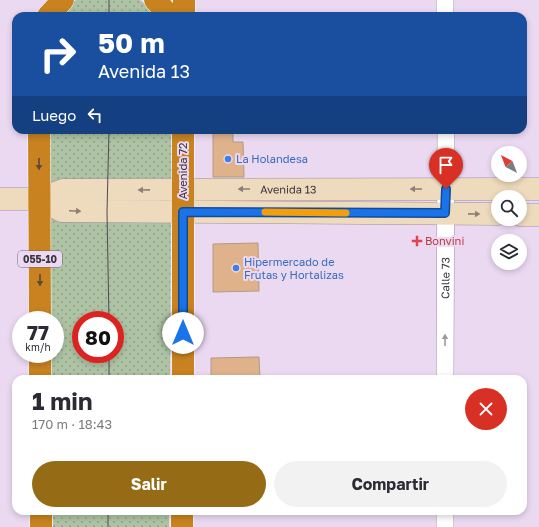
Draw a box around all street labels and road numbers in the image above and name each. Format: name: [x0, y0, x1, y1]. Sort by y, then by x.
street label: Avenida 72: [176, 143, 189, 199]
street label: Avenida 13: [260, 182, 317, 196]
road number: 055-10: [18, 251, 62, 267]
street label: Calle 73: [438, 257, 451, 299]

